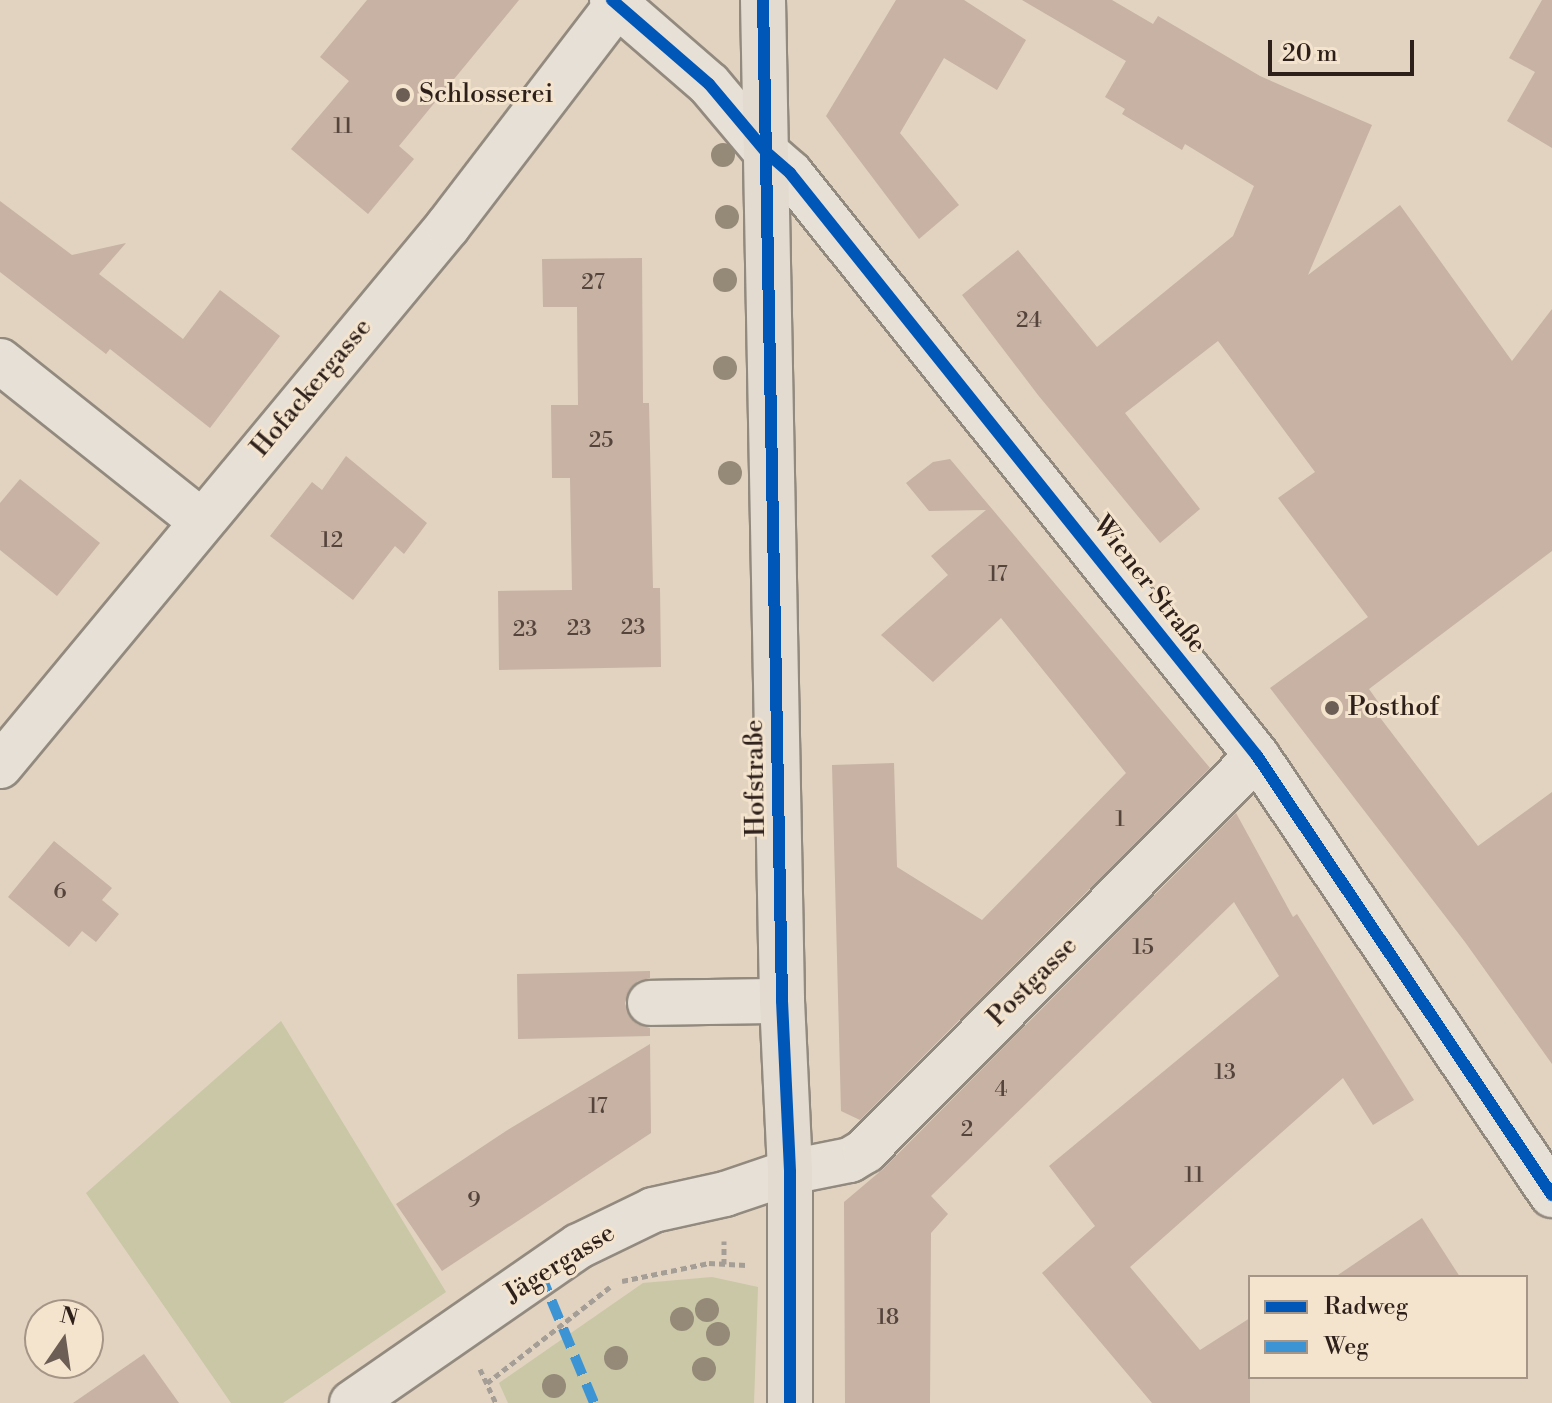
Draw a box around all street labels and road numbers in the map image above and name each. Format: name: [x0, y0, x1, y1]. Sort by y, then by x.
street label: Hofackergasse: [245, 313, 379, 463]
street label: Wiener Straße: [1086, 510, 1212, 660]
street label: Hofstraße: [739, 719, 773, 837]
street label: Postgasse: [982, 931, 1084, 1033]
street label: Jägergasse: [499, 1218, 621, 1310]

